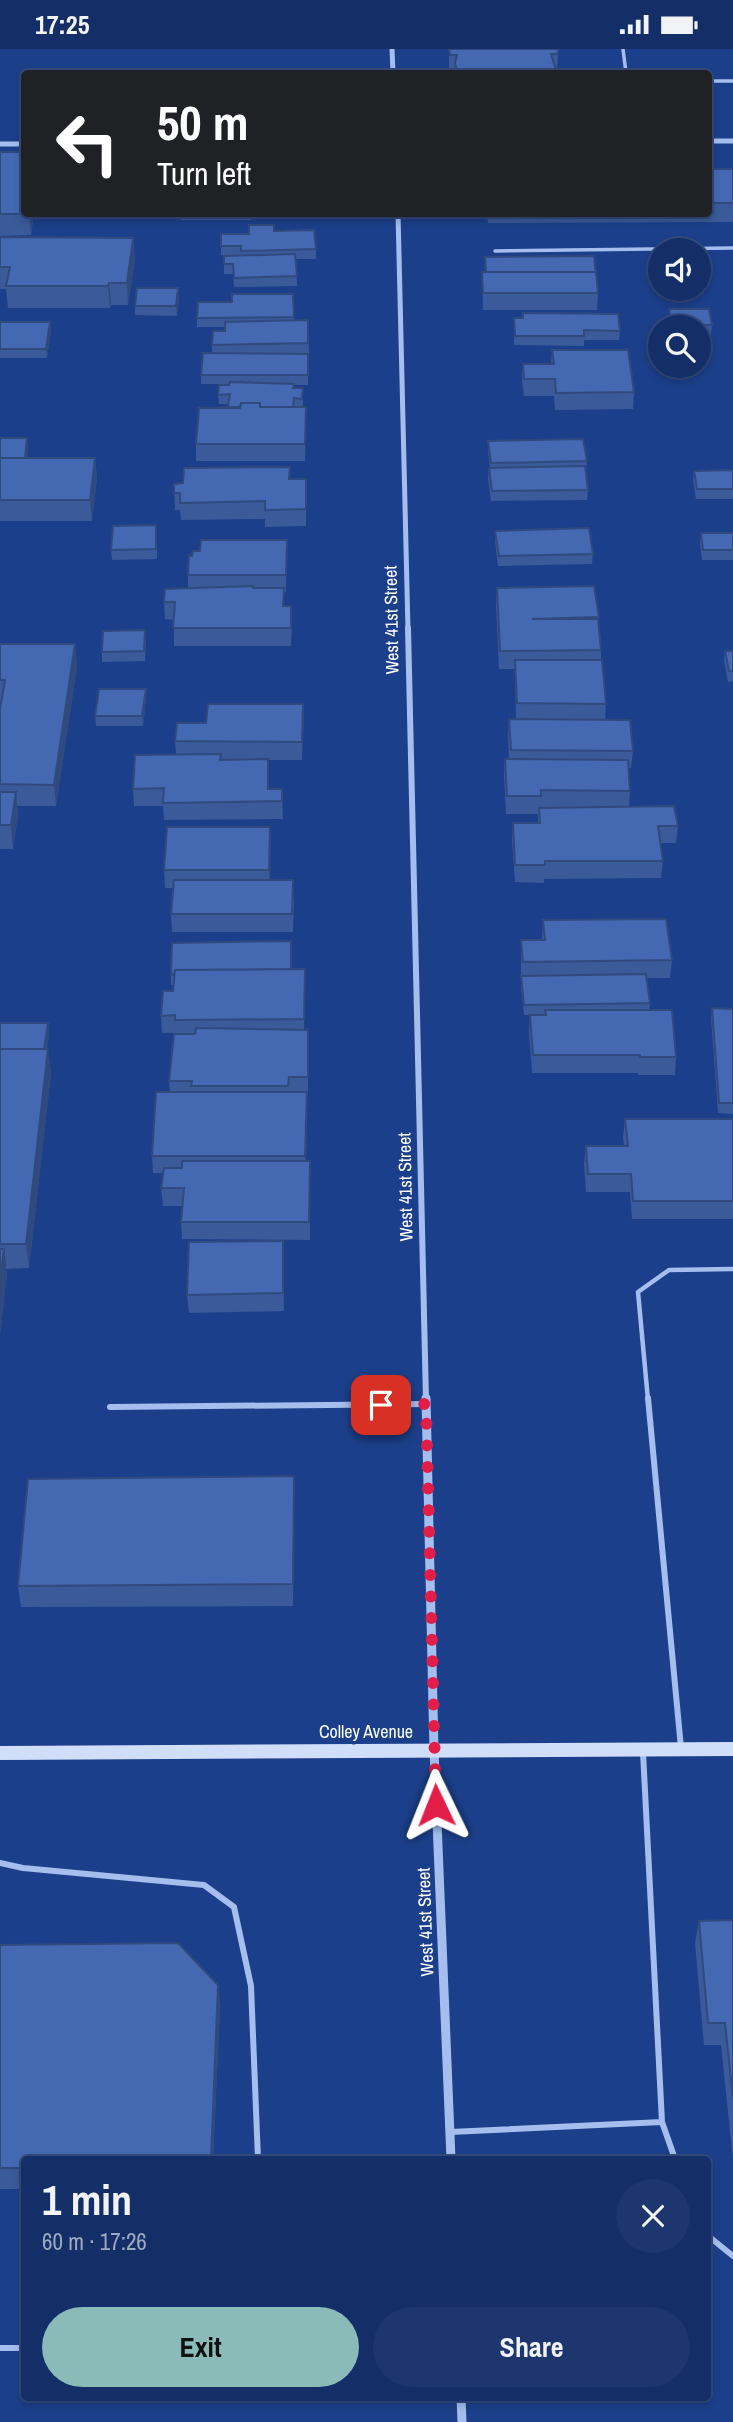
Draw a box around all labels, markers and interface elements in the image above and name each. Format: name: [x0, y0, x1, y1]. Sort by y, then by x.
text: 17:25: [35, 7, 90, 42]
text: 50 m: [157, 89, 249, 155]
icon: left: [42, 98, 133, 189]
text: Turn left: [157, 152, 251, 195]
map controls: [648, 238, 711, 378]
button: sound: [648, 238, 711, 301]
button: search: [648, 315, 711, 378]
street label: West 41st Street: [378, 565, 404, 675]
street label: West 41st Street: [392, 1132, 418, 1242]
pin: [351, 1375, 411, 1435]
icon: arrive: [362, 1386, 400, 1424]
street label: Colley Avenue: [319, 1719, 413, 1744]
position arrow: [399, 1768, 473, 1842]
street label: West 41st Street: [411, 1867, 439, 1977]
text: 1 min: [42, 2172, 132, 2228]
button: close: [616, 2179, 690, 2253]
text: 60 m · 17:26: [42, 2226, 147, 2257]
button: Exit: [42, 2307, 359, 2387]
button: Share: [373, 2307, 690, 2387]

